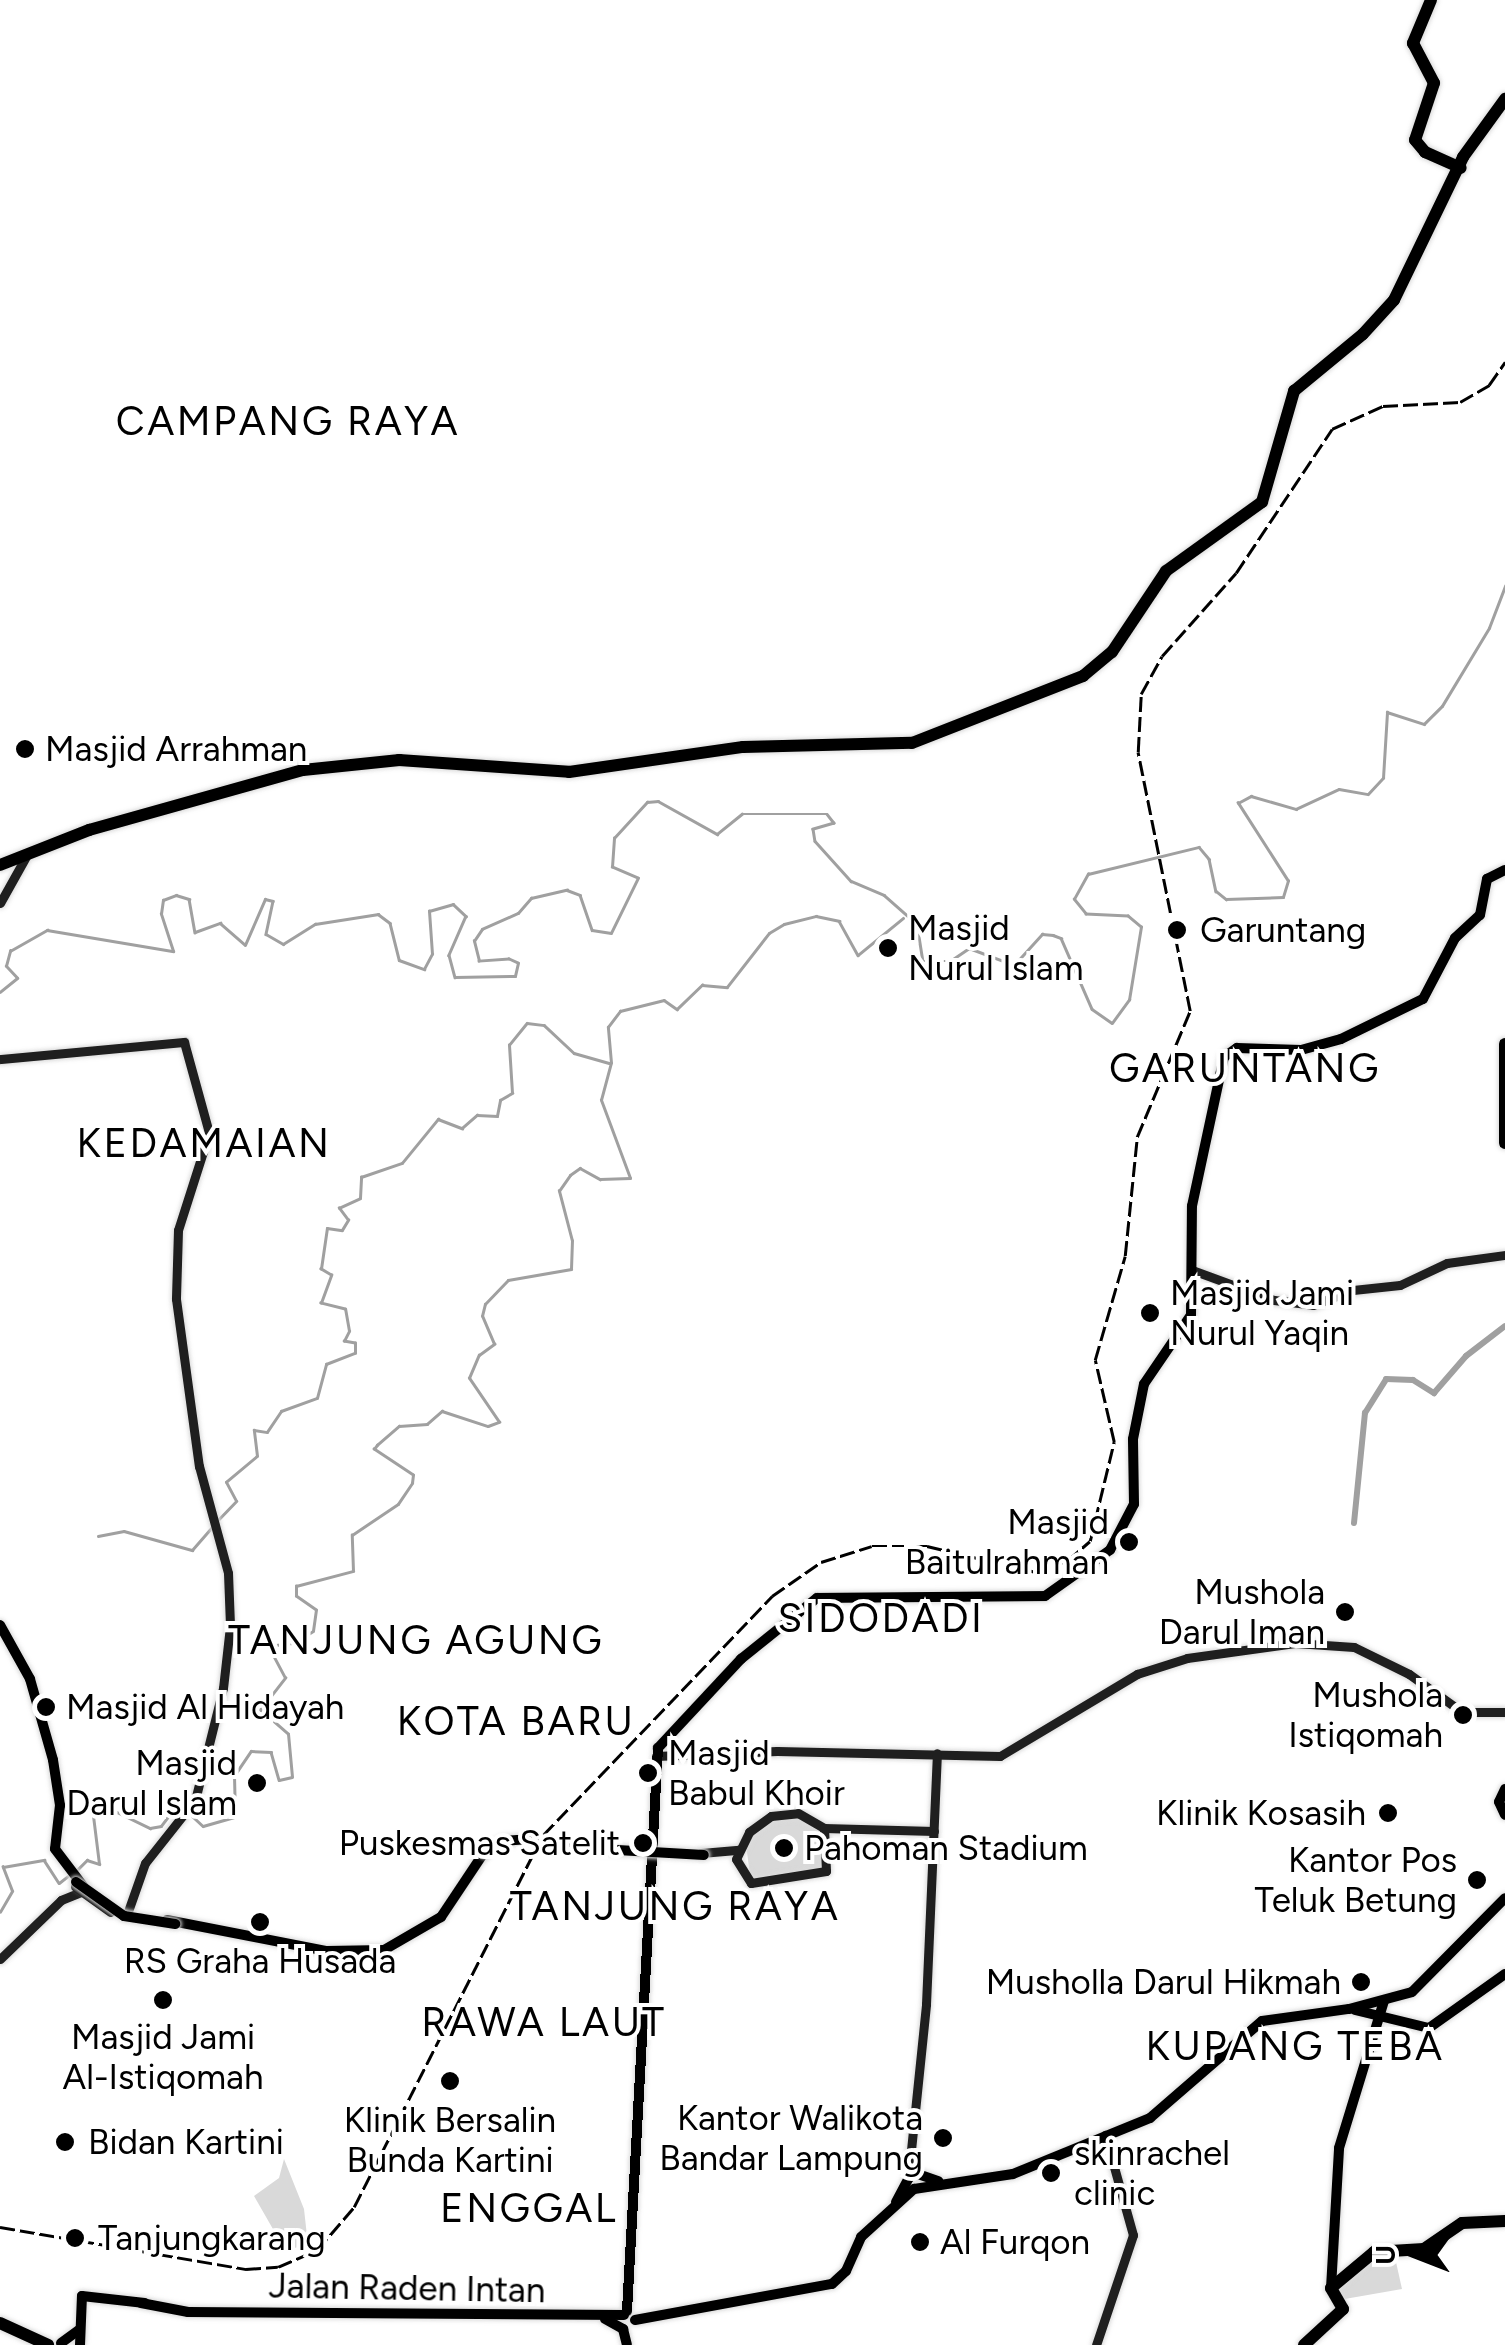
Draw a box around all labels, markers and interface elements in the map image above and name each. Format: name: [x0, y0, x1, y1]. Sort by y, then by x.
district label: CAMPANG RAYA: [116, 397, 460, 445]
place label: Masjid Arrahman: [45, 728, 307, 770]
marker: Masjid Arrahman: [14, 738, 36, 760]
place label: Masjid Nurul Islam: [908, 907, 1083, 989]
place label: Garuntang: [1200, 909, 1366, 951]
marker: Garuntang: [1164, 917, 1190, 943]
marker: Masjid Nurul Islam: [877, 937, 899, 959]
district label: GARUNTANG: [1109, 1044, 1381, 1092]
district label: KEDAMAIAN: [77, 1119, 331, 1167]
place label: Masjid Jami Nurul Yaqin: [1170, 1272, 1354, 1354]
marker: Masjid Jami Nurul Yaqin: [1139, 1302, 1161, 1324]
place label: Masjid Baitulrahman: [905, 1501, 1109, 1583]
marker: Masjid Baitulrahman: [1118, 1531, 1140, 1553]
place label: Mushola Darul Iman: [1159, 1571, 1325, 1653]
district label: SIDODADI: [778, 1594, 984, 1642]
marker: Mushola Darul Iman: [1334, 1601, 1356, 1623]
district label: TANJUNG AGUNG: [228, 1616, 604, 1664]
place label: Mushola Istiqomah: [1288, 1674, 1443, 1756]
place label: Masjid Al Hidayah: [66, 1686, 344, 1728]
marker: Masjid Al Hidayah: [35, 1696, 57, 1718]
district label: KOTA BARU: [397, 1697, 635, 1745]
marker: Mushola Istiqomah: [1452, 1704, 1474, 1726]
place label: Masjid Babul Khoir: [668, 1732, 845, 1814]
place label: Masjid Darul Islam: [66, 1742, 237, 1824]
marker: Masjid Babul Khoir: [637, 1762, 659, 1784]
marker: Masjid Darul Islam: [246, 1772, 268, 1794]
place label: Klinik Kosasih: [1156, 1792, 1366, 1834]
marker: Klinik Kosasih: [1375, 1800, 1401, 1826]
place label: Puskesmas Satelit: [339, 1822, 620, 1864]
place label: Pahoman Stadium: [804, 1827, 1088, 1869]
marker: Puskesmas Satelit: [630, 1830, 656, 1856]
marker: Pahoman Stadium: [773, 1837, 795, 1859]
place label: Kantor Pos Teluk Betung: [1255, 1839, 1457, 1921]
marker: Kantor Pos Teluk Betung: [1466, 1869, 1488, 1891]
district label: TANJUNG RAYA: [510, 1882, 840, 1930]
marker: RS Graha Husada: [247, 1909, 273, 1935]
place label: RS Graha Husada: [124, 1940, 396, 1982]
place label: Musholla Darul Hikmah: [986, 1961, 1341, 2003]
marker: Musholla Darul Hikmah: [1350, 1971, 1372, 1993]
marker: Masjid Jami Al-Istiqomah: [152, 1989, 174, 2011]
district label: RAWA LAUT: [421, 1998, 667, 2046]
place label: Masjid Jami Al-Istiqomah: [63, 2016, 263, 2098]
district label: KUPANG TEBA: [1146, 2022, 1444, 2070]
marker: Klinik Bersalin Bunda Kartini: [437, 2068, 463, 2094]
place label: Kantor Walikota Bandar Lampung: [659, 2097, 923, 2179]
place label: Klinik Bersalin Bunda Kartini: [344, 2099, 556, 2181]
place label: Bidan Kartini: [88, 2121, 284, 2163]
marker: Kantor Walikota Bandar Lampung: [932, 2127, 954, 2149]
marker: Bidan Kartini: [52, 2129, 78, 2155]
place label: skinrachel clinic: [1074, 2132, 1230, 2214]
marker: skinrachel clinic: [1038, 2160, 1064, 2186]
district label: ENGGAL: [440, 2184, 618, 2232]
north arrow: [1365, 2205, 1465, 2305]
place label: Tanjungkarang: [98, 2217, 326, 2259]
place label: Al Furqon: [940, 2221, 1090, 2263]
marker: Tanjungkarang: [62, 2225, 88, 2251]
marker: Al Furqon: [909, 2231, 931, 2253]
text: U: [1368, 2245, 1402, 2265]
street label: Jalan Raden Intan: [268, 2265, 546, 2311]

